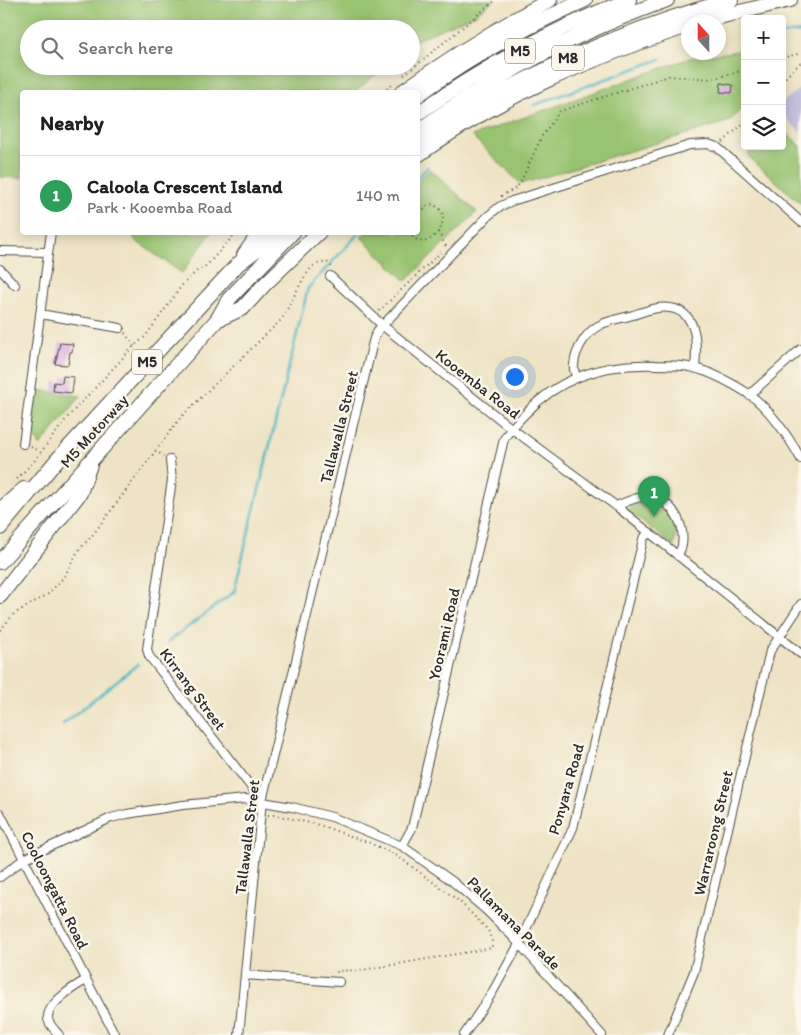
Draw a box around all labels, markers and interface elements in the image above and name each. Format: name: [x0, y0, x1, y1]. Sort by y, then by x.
north arrow: [681, 15, 726, 60]
map controls: [741, 15, 786, 150]
button: +: [741, 15, 786, 60]
search box: [20, 20, 420, 75]
icon: search: [38, 34, 66, 62]
text: Search here: [78, 36, 173, 59]
road number: M5: [505, 38, 535, 64]
road number: M8: [552, 46, 584, 70]
button: −: [741, 60, 786, 105]
button: layers: [741, 105, 786, 150]
text: Nearby: [40, 110, 104, 135]
text: Caloola Crescent Island: [87, 175, 282, 198]
text: 1: [52, 186, 60, 205]
text: 140 m: [356, 186, 400, 205]
text: Park · Kooemba Road: [87, 198, 232, 217]
street label: Kooemba Road: [432, 345, 525, 423]
road number: M5: [132, 350, 162, 374]
your location: [502, 364, 528, 390]
street label: Tallawalla Street: [316, 369, 362, 485]
street label: M5 Motorway: [56, 390, 132, 472]
pin: 1: [638, 476, 670, 517]
street label: Yoorami Road: [424, 586, 464, 682]
street label: Kirrang Street: [156, 644, 230, 734]
street label: Ponyara Road: [544, 741, 588, 837]
street label: Warraroong Street: [689, 769, 737, 897]
street label: Tallawalla Street: [231, 779, 263, 895]
street label: Cooloongatta Road: [17, 828, 93, 952]
street label: Pallamana Parade: [463, 872, 565, 974]

